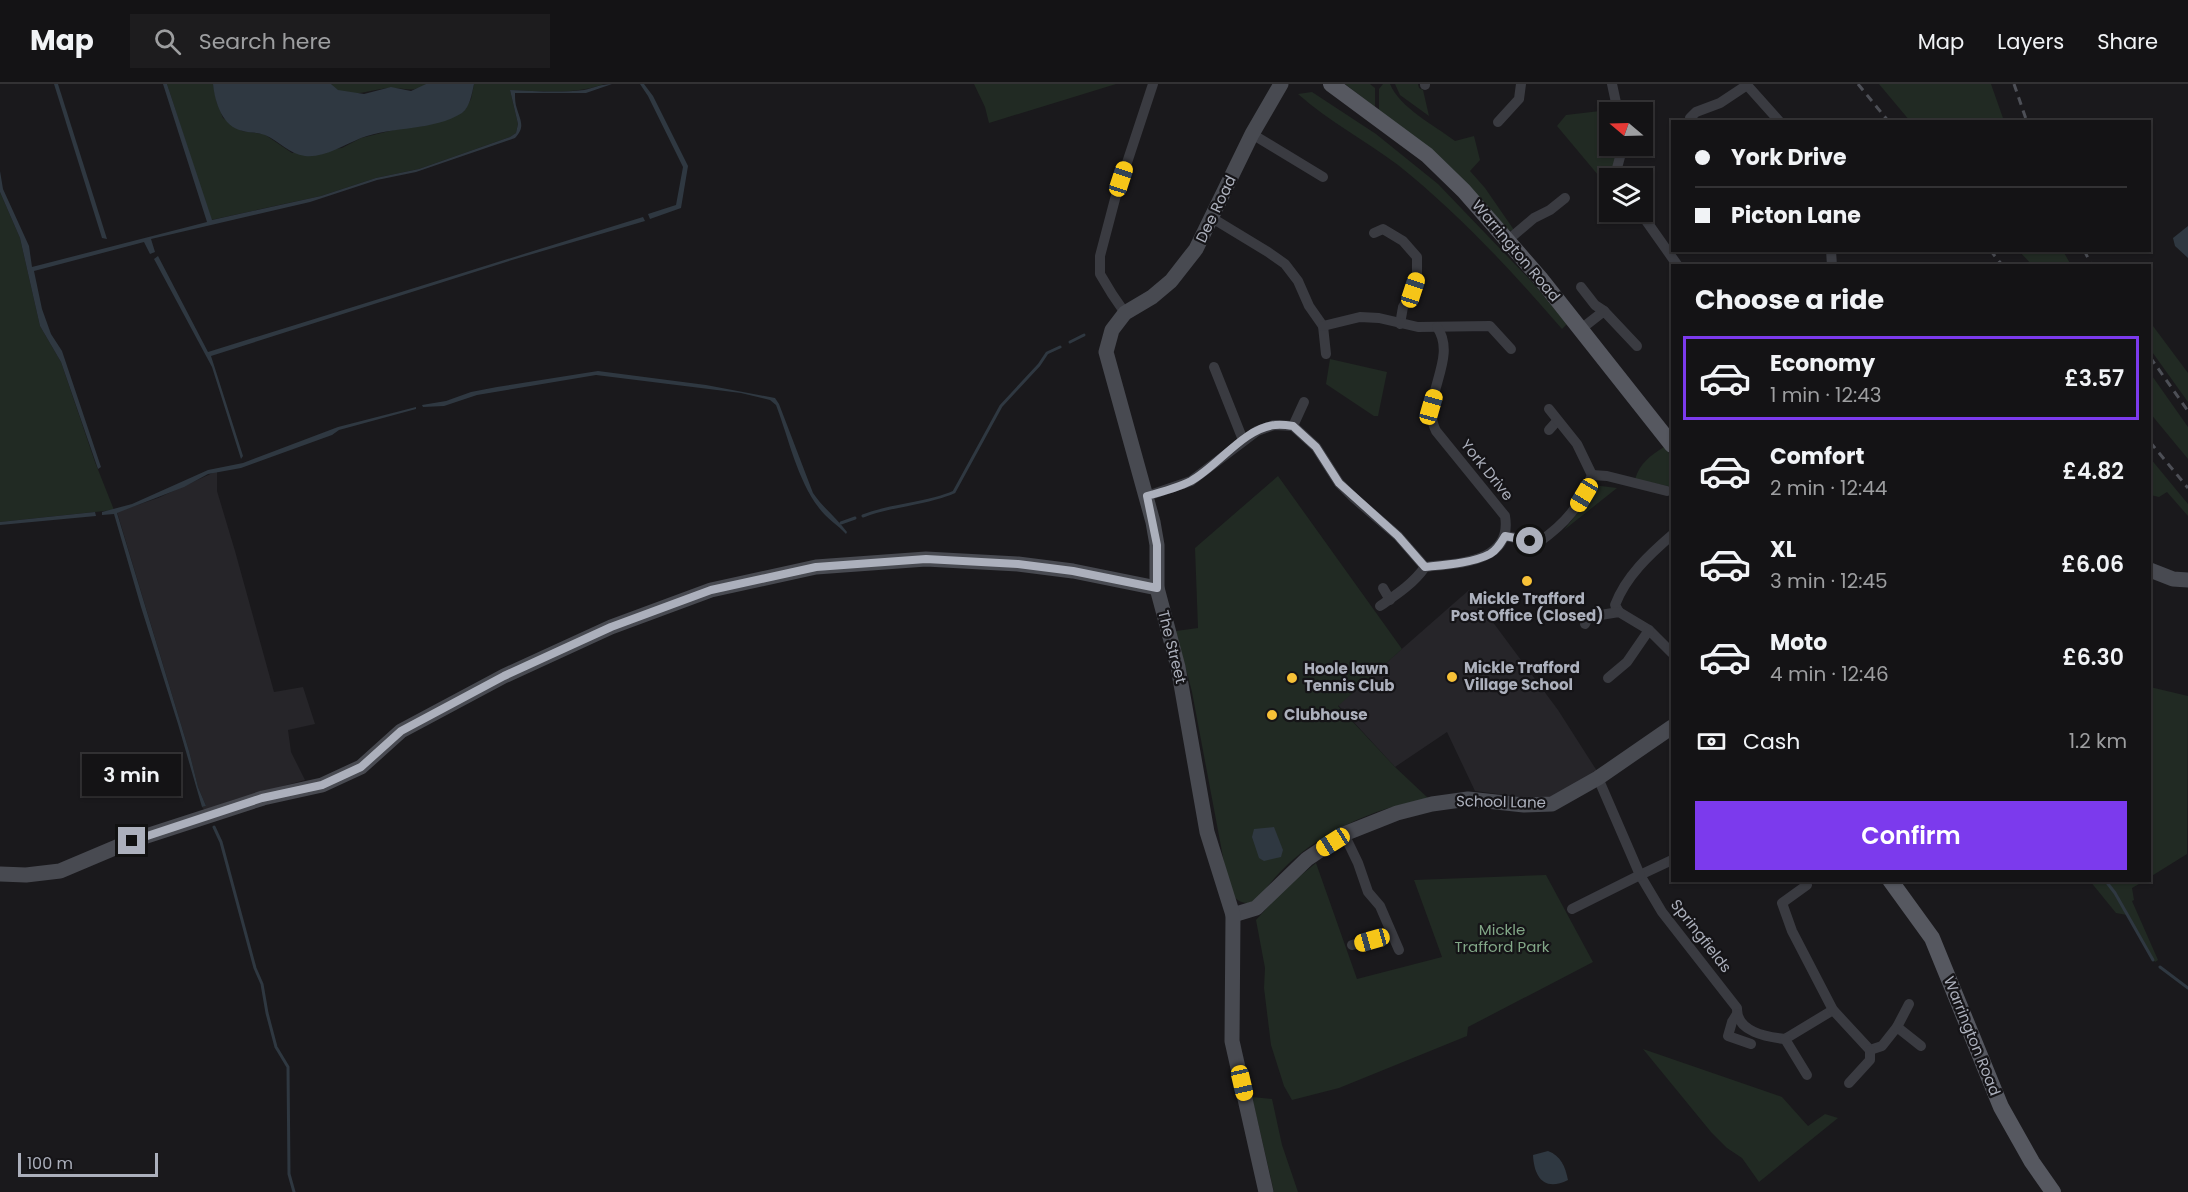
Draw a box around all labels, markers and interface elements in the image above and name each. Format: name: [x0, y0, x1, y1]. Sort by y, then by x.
search box: [130, 14, 550, 68]
text: Map: [30, 21, 94, 60]
icon: search: [151, 25, 184, 58]
text: Search here: [199, 26, 331, 57]
text: Map: [1918, 27, 1964, 56]
text: Layers: [1997, 27, 2064, 56]
text: Share: [2097, 27, 2158, 56]
north arrow: [1599, 102, 1653, 156]
map controls: [1599, 102, 1653, 222]
text: York Drive: [1731, 142, 1847, 173]
car: [1107, 159, 1135, 199]
button: layers: [1599, 168, 1653, 222]
street label: Dee Road: [1190, 172, 1241, 246]
street label: Warrington Road: [1467, 195, 1565, 306]
text: Picton Lane: [1731, 200, 1861, 231]
car: [1399, 270, 1427, 310]
text: Choose a ride: [1695, 281, 1884, 318]
text: Economy: [1770, 348, 1875, 379]
icon: car: [1698, 351, 1752, 405]
text: £3.57: [2064, 363, 2124, 394]
text: 1 min · 12:43: [1770, 381, 1882, 409]
car: [1417, 387, 1445, 427]
street label: York Drive: [1456, 435, 1519, 505]
text: Comfort: [1770, 441, 1864, 472]
icon: car: [1698, 444, 1752, 498]
text: £4.82: [2063, 456, 2124, 487]
text: 2 min · 12:44: [1770, 474, 1887, 502]
car: [1567, 475, 1601, 515]
route start: [1516, 527, 1543, 554]
text: XL: [1770, 534, 1796, 565]
icon: car: [1698, 537, 1752, 591]
text: £6.06: [2062, 549, 2124, 580]
text: 3 min · 12:45: [1770, 567, 1888, 595]
marker: Mickle Trafford Post Office (Closed): [1520, 574, 1534, 588]
place label: Mickle Trafford Post Office (Closed): [1451, 588, 1603, 626]
street label: The Street: [1153, 608, 1192, 686]
text: Moto: [1770, 627, 1827, 658]
icon: car: [1698, 630, 1752, 684]
text: £6.30: [2062, 642, 2124, 673]
place label: Mickle Trafford Village School: [1464, 657, 1580, 695]
place label: Hoole lawn Tennis Club: [1304, 658, 1394, 696]
text: 4 min · 12:46: [1770, 660, 1889, 688]
marker: Mickle Trafford Village School: [1445, 670, 1459, 684]
marker: Hoole lawn Tennis Club: [1285, 671, 1299, 685]
place label: Clubhouse: [1284, 704, 1368, 725]
marker: Clubhouse: [1265, 708, 1279, 722]
icon: cash: [1695, 725, 1728, 758]
text: Cash: [1743, 726, 1800, 757]
text: 1.2 km: [2069, 727, 2127, 755]
callout: 3 min: [82, 754, 182, 796]
text: 3 min: [103, 761, 160, 789]
street label: School Lane: [1456, 790, 1546, 813]
button: Confirm: [1695, 801, 2127, 870]
car: [1313, 825, 1353, 859]
route end: [118, 827, 145, 854]
street label: Springfields: [1666, 895, 1737, 977]
park label: Mickle Trafford Park: [1454, 919, 1550, 957]
car: [1352, 926, 1392, 954]
street label: Warrington Road: [1939, 973, 2006, 1099]
car: [1229, 1063, 1255, 1103]
scale bar: [18, 1150, 158, 1178]
text: 100 m: [27, 1152, 73, 1175]

